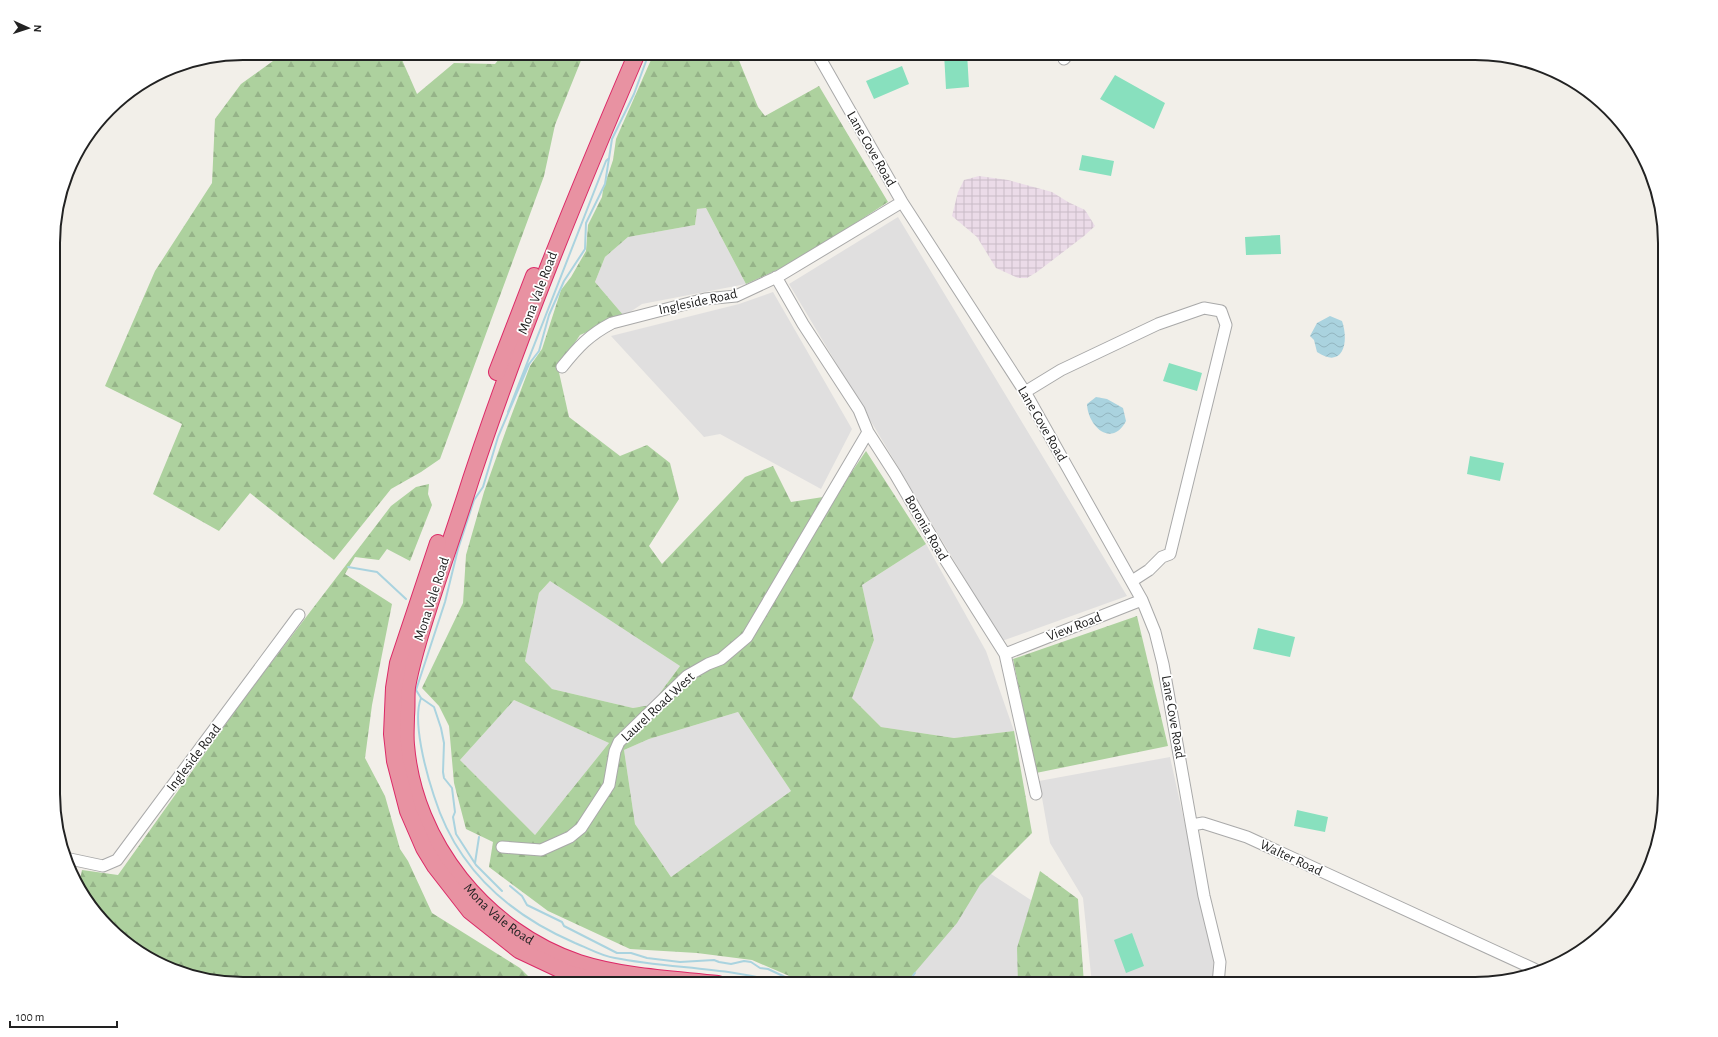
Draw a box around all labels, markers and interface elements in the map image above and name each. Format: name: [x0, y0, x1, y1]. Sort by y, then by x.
north arrow: [8, 8, 48, 48]
text: N: [32, 24, 43, 33]
street label: Lane Cove Road: [844, 109, 898, 189]
street label: Mona Vale Road: [516, 250, 560, 336]
street label: Ingleside Road: [657, 287, 739, 317]
street label: Lane Cove Road: [1015, 384, 1069, 464]
street label: Boronia Road: [902, 493, 950, 563]
street label: Mona Vale Road: [412, 555, 452, 643]
street label: View Road: [1045, 610, 1103, 644]
street label: Laurel Road West: [619, 669, 698, 744]
street label: Lane Cove Road: [1159, 674, 1187, 760]
street label: Ingleside Road: [164, 722, 224, 794]
street label: Walter Road: [1258, 837, 1324, 879]
street label: Mona Vale Road: [461, 881, 536, 948]
scale bar: [10, 1003, 117, 1029]
text: 100 m: [16, 1011, 44, 1023]

